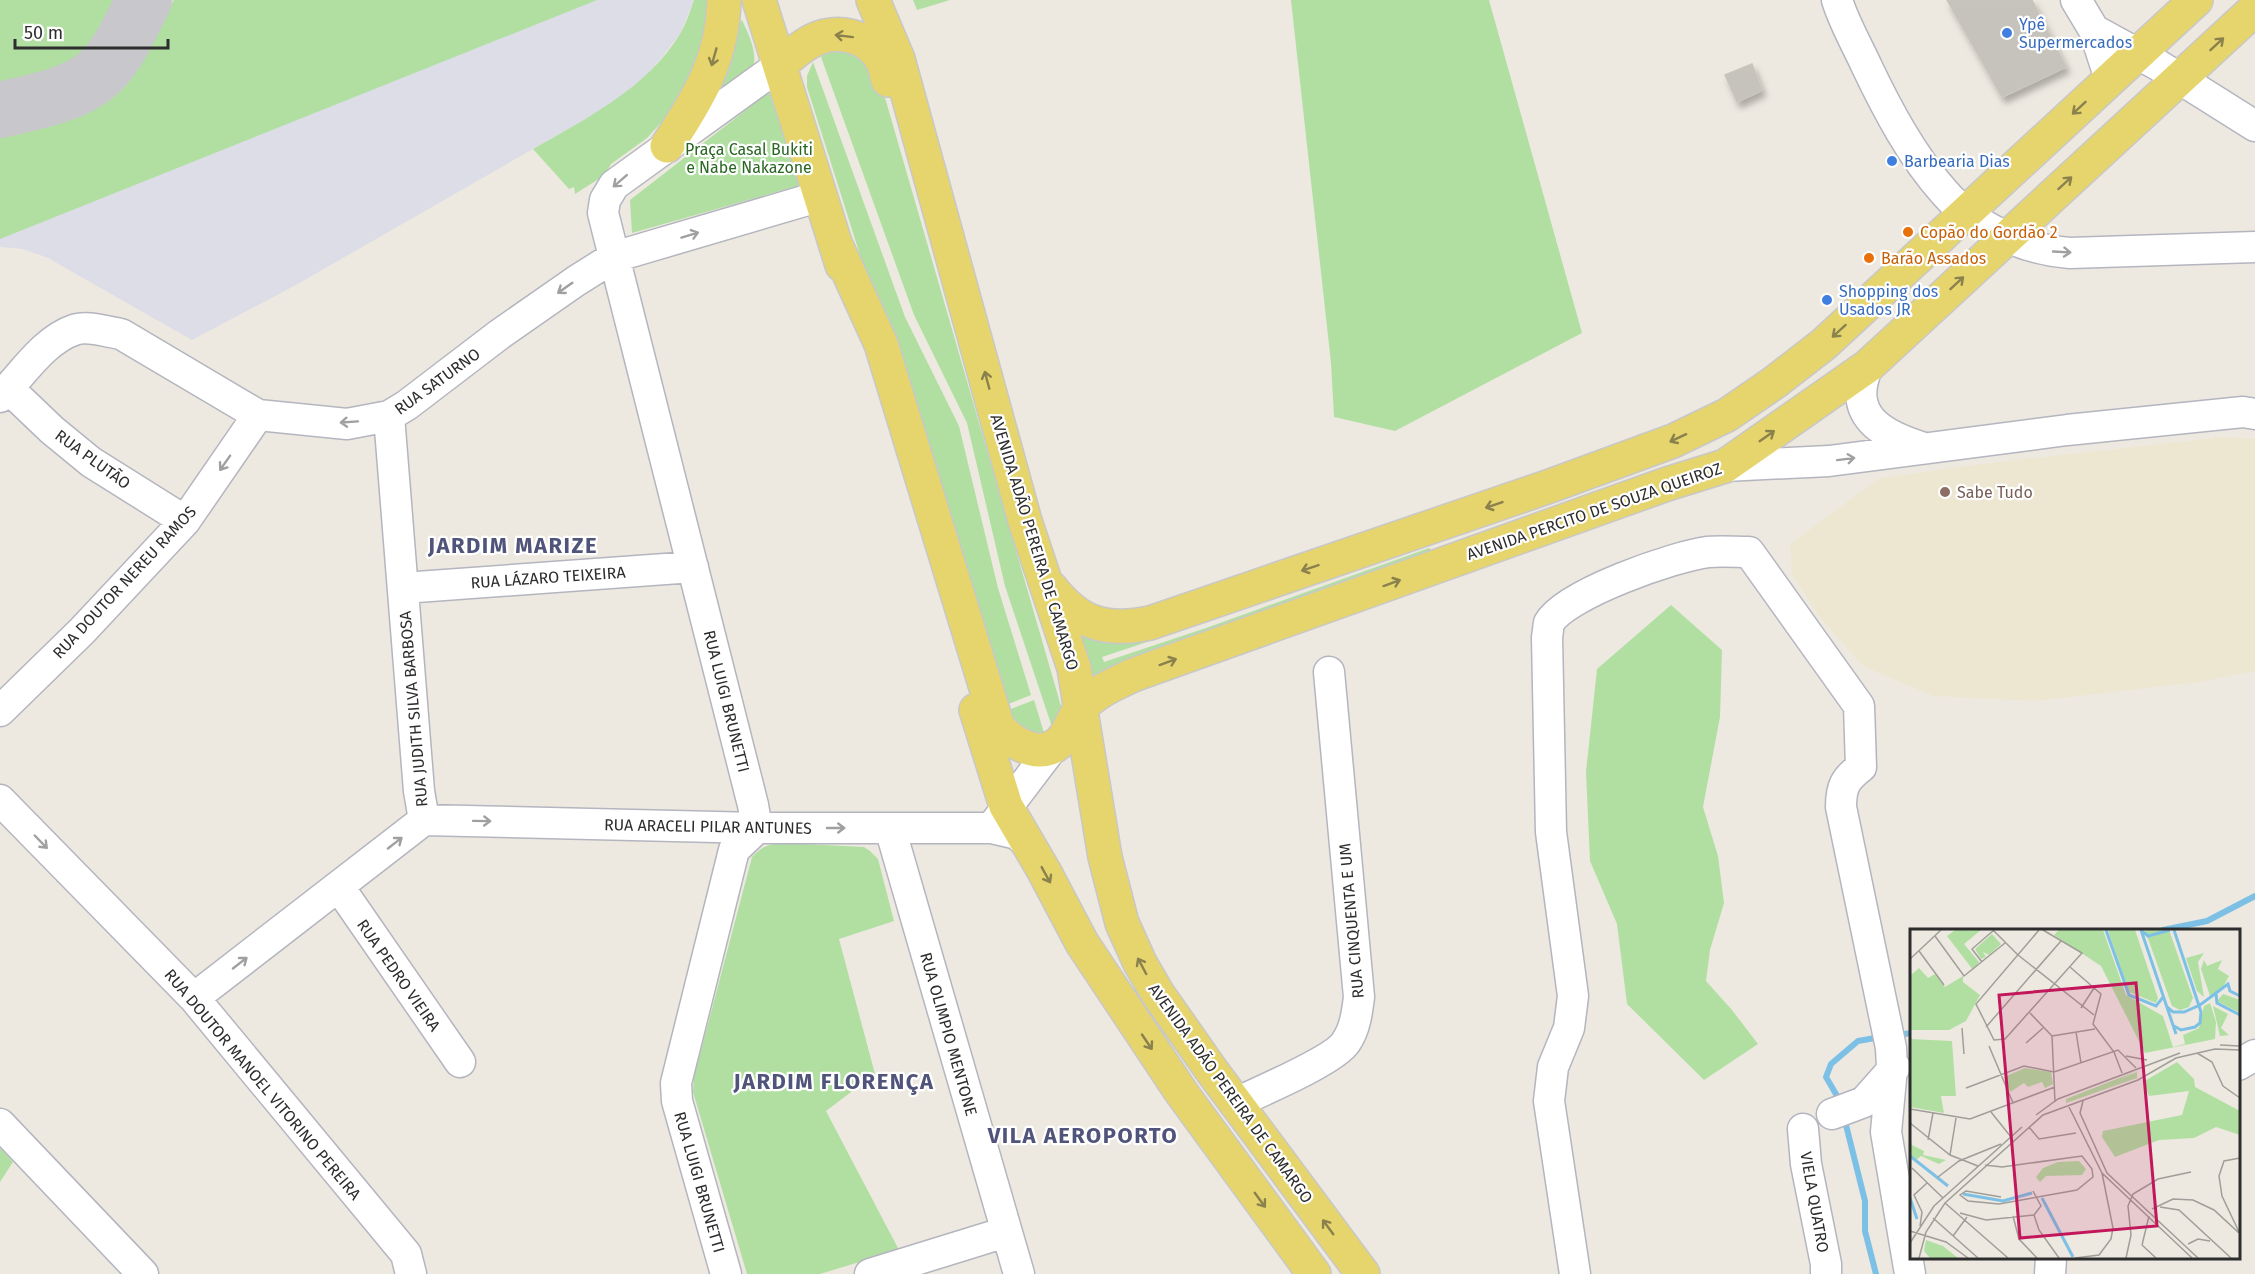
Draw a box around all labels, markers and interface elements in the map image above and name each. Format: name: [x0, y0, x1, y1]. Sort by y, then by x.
scale bar: [15, 12, 168, 50]
place label: Ypê Supermercados: [2019, 15, 2132, 52]
text: 50 m: [24, 22, 63, 44]
marker: Ypê Supermercados: [2000, 26, 2014, 40]
one-way arrow: [835, 30, 855, 41]
one-way arrow: [2210, 37, 2225, 51]
one-way arrow: [708, 48, 719, 67]
one-way arrow: [2072, 101, 2087, 115]
park label: Praça Casal Bukiti e Nabe Nakazone: [685, 140, 813, 177]
place label: Barbearia Dias: [1904, 152, 2010, 171]
marker: Barbearia Dias: [1885, 154, 1899, 168]
one-way arrow: [613, 174, 628, 188]
one-way arrow: [2058, 176, 2073, 190]
place label: Copão do Gordão 2: [1920, 223, 2058, 242]
marker: Copão do Gordão 2: [1901, 225, 1915, 239]
one-way arrow: [680, 229, 699, 240]
one-way arrow: [2052, 247, 2072, 258]
place label: Barão Assados: [1881, 249, 1986, 268]
marker: Barão Assados: [1862, 251, 1876, 265]
one-way arrow: [1949, 276, 1964, 290]
one-way arrow: [557, 282, 573, 295]
place label: Shopping dos Usados JR: [1839, 282, 1938, 319]
marker: Shopping dos Usados JR: [1820, 293, 1834, 307]
one-way arrow: [1832, 324, 1847, 338]
street label: RUA SATURNO: [391, 344, 484, 419]
one-way arrow: [980, 370, 992, 389]
street label: AVENIDA ADÃO PEREIRA DE CAMARGO: [986, 412, 1083, 672]
one-way arrow: [339, 417, 359, 428]
street label: RUA PLUTÃO: [51, 426, 134, 493]
one-way arrow: [1759, 430, 1775, 442]
one-way arrow: [1669, 433, 1687, 445]
one-way arrow: [1836, 453, 1856, 464]
one-way arrow: [219, 454, 231, 471]
street label: AVENIDA PERCITO DE SOUZA QUEIROZ: [1464, 459, 1724, 564]
place label: Sabe Tudo: [1957, 483, 2033, 502]
marker: Sabe Tudo: [1938, 485, 1952, 499]
one-way arrow: [1486, 501, 1504, 512]
street label: RUA DOUTOR NEREU RAMOS: [49, 502, 200, 663]
district label: JARDIM MARIZE: [427, 532, 598, 559]
street label: RUA LÁZARO TEIXEIRA: [470, 562, 627, 592]
one-way arrow: [1301, 564, 1320, 575]
one-way arrow: [1382, 576, 1400, 587]
street label: RUA JUDITH SILVA BARBOSA: [395, 609, 432, 808]
street label: RUA LUIGI BRUNETTI: [700, 628, 753, 774]
one-way arrow: [1158, 655, 1177, 666]
street label: RUA ARACELI PILAR ANTUNES: [604, 815, 812, 838]
one-way arrow: [472, 816, 492, 827]
one-way arrow: [826, 822, 846, 834]
one-way arrow: [34, 834, 48, 849]
one-way arrow: [386, 837, 402, 850]
street label: RUA CINQUENTA E UM: [1335, 842, 1368, 999]
one-way arrow: [1040, 866, 1052, 883]
street label: RUA PEDRO VIEIRA: [353, 916, 445, 1036]
inset map: [1910, 929, 2240, 1259]
street label: RUA OLIMPIO MENTONE: [916, 950, 981, 1118]
one-way arrow: [232, 956, 248, 969]
one-way arrow: [1136, 958, 1148, 975]
street label: RUA DOUTOR MANOEL VITORINO PEREIRA: [160, 965, 365, 1204]
street label: AVENIDA ADÃO PEREIRA DE CAMARGO: [1145, 980, 1317, 1207]
one-way arrow: [1141, 1033, 1153, 1049]
district label: JARDIM FLORENÇA: [733, 1068, 934, 1095]
street label: RUA LUIGI BRUNETTI: [670, 1109, 729, 1255]
district label: VILA AEROPORTO: [987, 1122, 1178, 1149]
street label: VIELA QUATRO: [1796, 1150, 1833, 1254]
one-way arrow: [1254, 1192, 1267, 1208]
one-way arrow: [1322, 1219, 1335, 1235]

